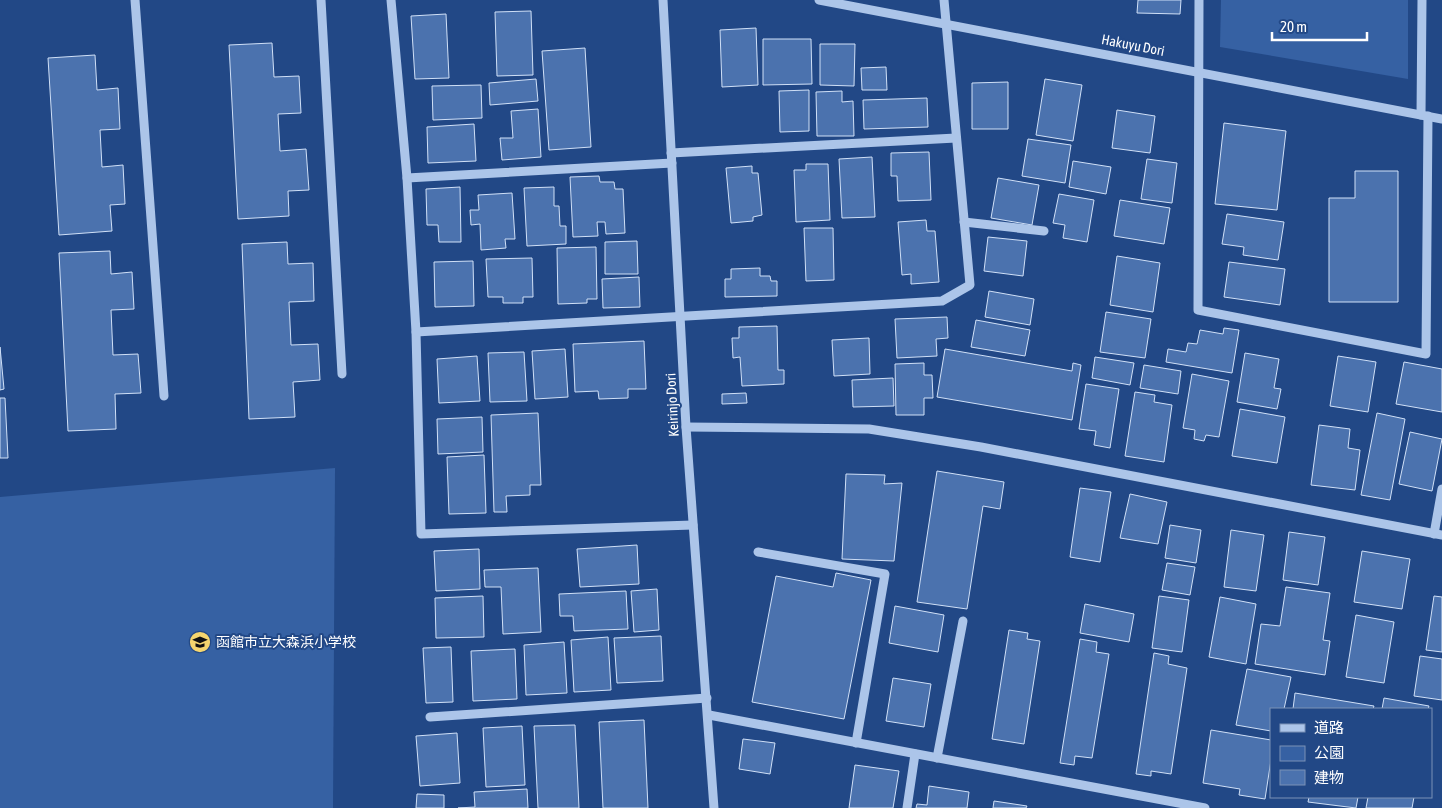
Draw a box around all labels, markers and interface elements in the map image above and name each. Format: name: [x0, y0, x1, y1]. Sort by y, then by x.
scale bar: [1272, 10, 1367, 42]
text: 20 m: [1280, 18, 1307, 35]
street label: Hakuyu Dori: [1100, 31, 1166, 59]
street label: Keirinjo Dori: [662, 373, 682, 437]
school or university icon: 函館市立大森浜小学校: [188, 630, 212, 654]
place label: 函館市立大森浜小学校: [216, 634, 356, 650]
legend: [1270, 708, 1432, 798]
text: 道路: [1314, 719, 1344, 736]
text: 公園: [1314, 744, 1344, 761]
text: 建物: [1314, 769, 1344, 786]

